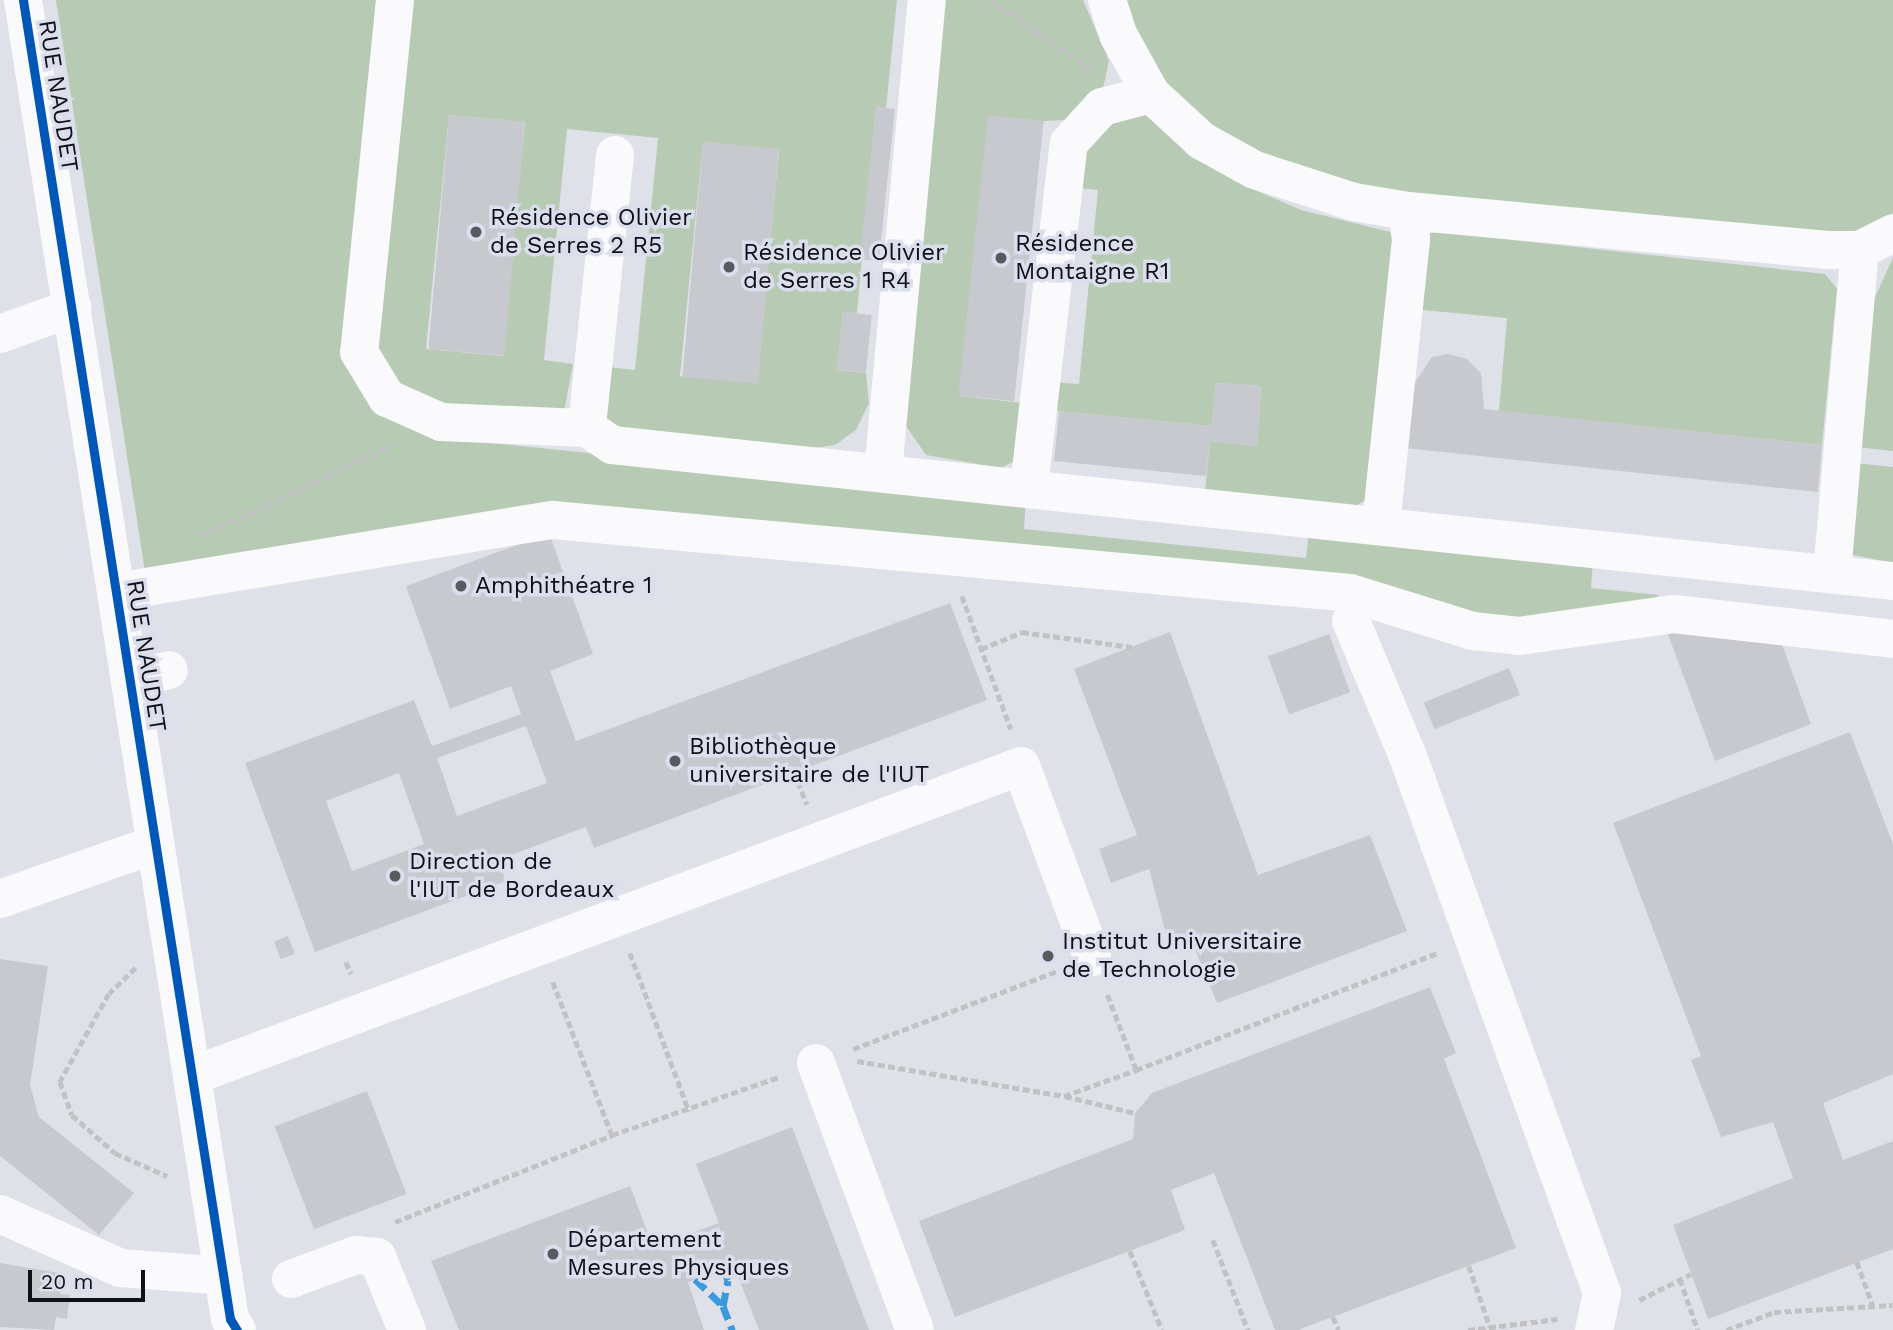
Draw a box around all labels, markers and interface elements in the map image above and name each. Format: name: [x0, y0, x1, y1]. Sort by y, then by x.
street label: RUE NAUDET: [32, 18, 84, 174]
place label: Résidence Olivier de Serres 2 R5: [490, 204, 692, 260]
marker: Résidence Olivier de Serres 2 R5: [468, 224, 484, 240]
place label: Résidence Montaigne R1: [1015, 230, 1169, 286]
place label: Résidence Olivier de Serres 1 R4: [743, 239, 945, 295]
marker: Résidence Montaigne R1: [993, 250, 1009, 266]
marker: Résidence Olivier de Serres 1 R4: [721, 259, 737, 275]
place label: Amphithéatre 1: [475, 572, 653, 600]
street label: RUE NAUDET: [120, 578, 172, 734]
marker: Amphithéatre 1: [453, 578, 469, 594]
place label: Bibliothèque universitaire de l'IUT: [689, 733, 929, 789]
marker: Bibliothèque universitaire de l'IUT: [667, 753, 683, 769]
place label: Direction de l'IUT de Bordeaux: [409, 848, 615, 904]
marker: Direction de l'IUT de Bordeaux: [387, 868, 403, 884]
place label: Institut Universitaire de Technologie: [1062, 928, 1302, 984]
marker: Institut Universitaire de Technologie: [1040, 948, 1056, 964]
place label: Département Mesures Physiques: [567, 1226, 789, 1282]
marker: Département Mesures Physiques: [545, 1246, 561, 1262]
scale bar: [32, 1256, 149, 1300]
text: 20 m: [41, 1269, 93, 1294]

